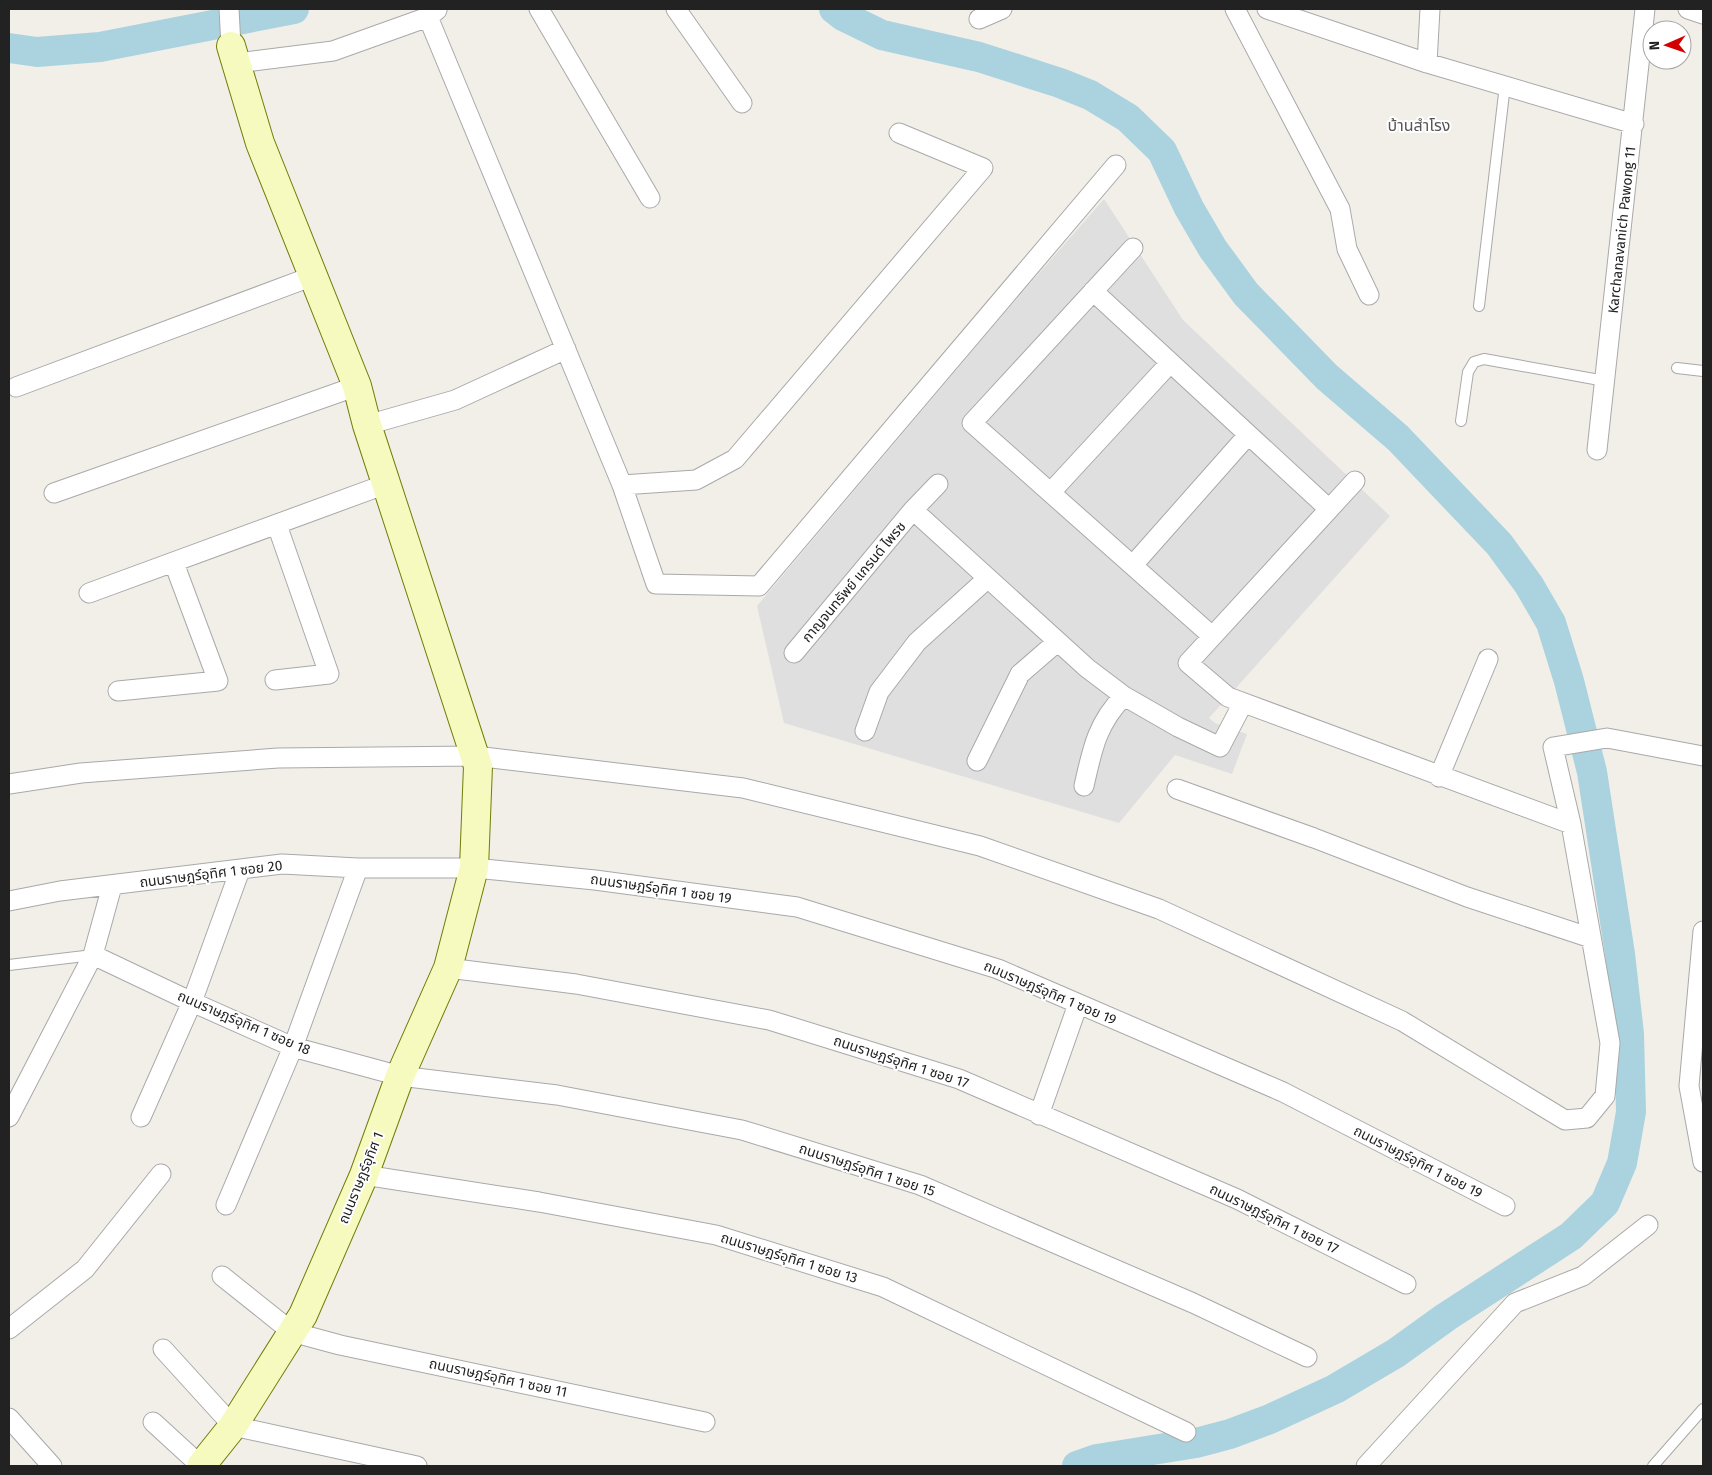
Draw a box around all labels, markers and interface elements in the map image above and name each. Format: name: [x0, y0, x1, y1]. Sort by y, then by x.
north arrow: [1642, 20, 1692, 70]
text: N: [1646, 40, 1663, 50]
district label: บ้านสำโรง: [1388, 116, 1450, 135]
street label: Karchanavanich Pawong 11: [1605, 145, 1639, 315]
street label: กาญจนทรัพย์ แกรนด์ ไพรซ: [799, 518, 909, 646]
street label: ถนนราษฎร์อุทิศ 1 ซอย 20: [139, 857, 284, 891]
street label: ถนนราษฎร์อุทิศ 1 ซอย 19: [589, 871, 733, 907]
street label: ถนนราษฎร์อุทิศ 1 ซอย 19: [981, 957, 1119, 1029]
street label: ถนนราษฎร์อุทิศ 1 ซอย 18: [175, 987, 313, 1059]
street label: ถนนราษฎร์อุทิศ 1 ซอย 17: [831, 1032, 971, 1092]
street label: ถนนราษฎร์อุทิศ 1 ซอย 19: [1351, 1122, 1485, 1202]
street label: ถนนราษฎร์อุทิศ 1: [335, 1130, 387, 1226]
street label: ถนนราษฎร์อุทิศ 1 ซอย 15: [797, 1140, 937, 1200]
street label: ถนนราษฎร์อุทิศ 1 ซอย 17: [1207, 1180, 1341, 1258]
street label: ถนนราษฎร์อุทิศ 1 ซอย 13: [719, 1229, 859, 1287]
street label: ถนนราษฎร์อุทิศ 1 ซอย 11: [427, 1355, 569, 1401]

